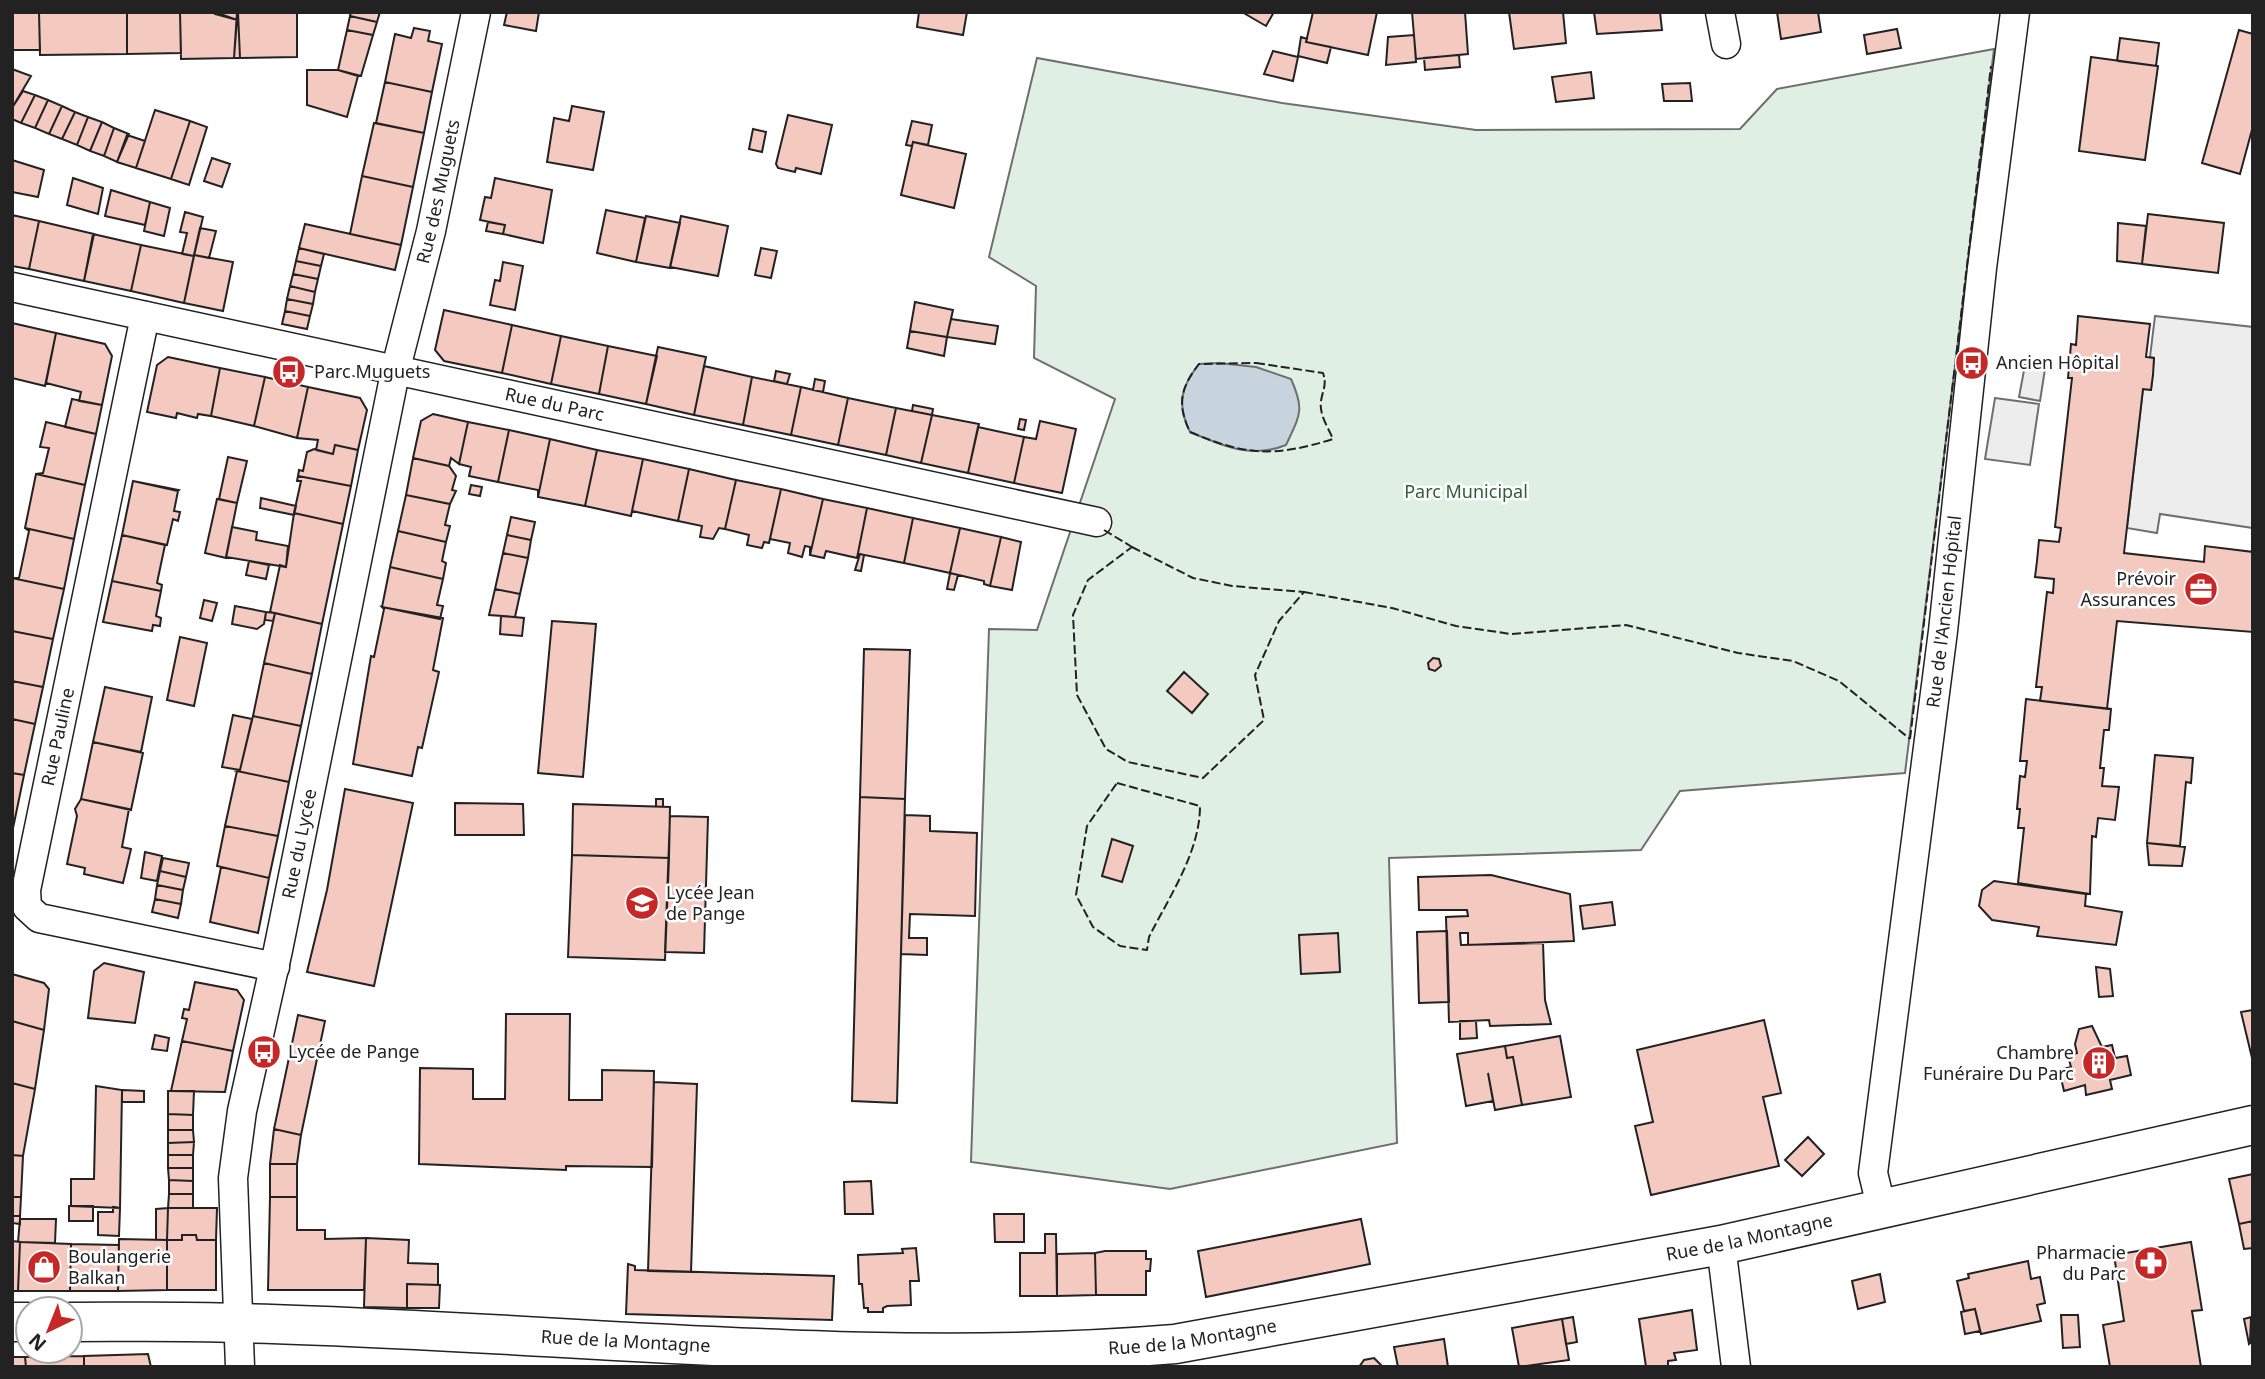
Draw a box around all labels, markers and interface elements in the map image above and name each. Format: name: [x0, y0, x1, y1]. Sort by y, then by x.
street label: Rue des Muguets: [410, 117, 465, 266]
bus stop icon: Ancien Hôpital: [1953, 344, 1991, 382]
place label: Ancien Hôpital: [1996, 350, 2119, 374]
bus stop icon: Parc Muguets: [270, 353, 308, 391]
place label: Parc Muguets: [314, 359, 430, 383]
street label: Rue du Parc: [503, 381, 607, 426]
park label: Parc Municipal: [1404, 479, 1528, 503]
street label: Rue de l'Ancien Hôpital: [1920, 514, 1966, 709]
place label: Prévoir Assurances: [2080, 566, 2177, 611]
office icon: Prévoir Assurances: [2182, 570, 2220, 608]
street label: Rue Pauline: [35, 685, 79, 788]
street label: Rue du Lycée: [276, 787, 321, 901]
place label: Lycée Jean de Pange: [666, 880, 755, 925]
school or university icon: Lycée Jean de Pange: [623, 884, 661, 922]
bus stop icon: Lycée de Pange: [245, 1033, 283, 1071]
place label: Lycée de Pange: [288, 1039, 419, 1063]
place label: Chambre Funéraire Du Parc: [1923, 1040, 2074, 1085]
building icon: Chambre Funéraire Du Parc: [2080, 1044, 2118, 1082]
street label: Rue de la Montagne: [1664, 1207, 1835, 1266]
place label: Pharmacie du Parc: [2036, 1240, 2126, 1285]
place label: Boulangerie Balkan: [68, 1244, 171, 1289]
pharmacy icon: Pharmacie du Parc: [2132, 1244, 2170, 1282]
shop icon: Boulangerie Balkan: [25, 1248, 63, 1286]
north arrow: [14, 1295, 84, 1365]
street label: Rue de la Montagne: [1108, 1313, 1278, 1360]
street label: Rue de la Montagne: [540, 1324, 711, 1357]
text: N: [23, 1328, 52, 1357]

